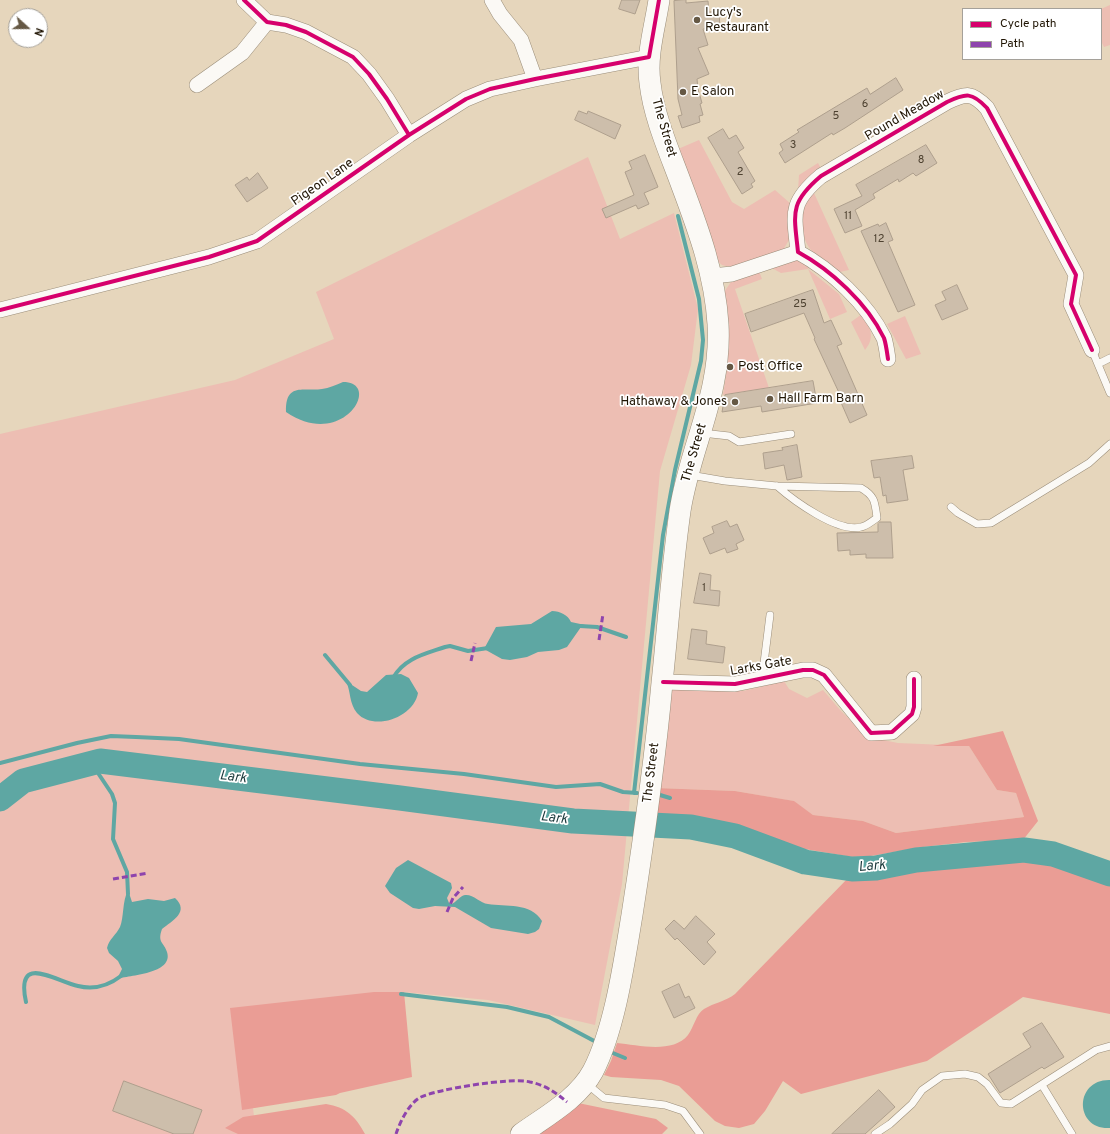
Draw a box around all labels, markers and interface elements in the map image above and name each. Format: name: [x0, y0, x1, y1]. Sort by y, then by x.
place label: Lucy's Restaurant: [705, 5, 769, 36]
north arrow: [8, 8, 48, 48]
legend: [962, 8, 1102, 60]
marker: Lucy's Restaurant: [692, 15, 702, 25]
text: Cycle path: [1000, 16, 1057, 32]
text: N: [30, 26, 46, 38]
text: Path: [1000, 36, 1025, 52]
place label: E Salon: [691, 84, 734, 100]
marker: E Salon: [678, 87, 688, 97]
street label: Pound Meadow: [863, 87, 947, 145]
street label: The Street: [647, 97, 679, 159]
house number: 6: [862, 98, 868, 112]
house number: 5: [833, 110, 839, 124]
house number: 3: [790, 139, 796, 153]
house number: 8: [918, 154, 924, 168]
street label: Pigeon Lane: [289, 156, 357, 210]
house number: 2: [737, 166, 743, 180]
house number: 11: [844, 210, 852, 224]
house number: 12: [874, 233, 884, 247]
house number: 25: [793, 298, 807, 312]
place label: Post Office: [738, 359, 802, 375]
marker: Post Office: [725, 362, 735, 372]
place label: Hall Farm Barn: [778, 391, 864, 407]
place label: Hathaway & Jones: [620, 394, 727, 410]
marker: Hall Farm Barn: [765, 394, 775, 404]
marker: Hathaway & Jones: [730, 397, 740, 407]
street label: The Street: [679, 422, 711, 484]
house number: 1: [702, 582, 706, 596]
street label: Larks Gate: [729, 654, 793, 680]
street label: The Street: [641, 742, 663, 804]
water label: Lark: [219, 768, 247, 788]
water label: Lark: [540, 809, 568, 829]
water label: Lark: [858, 857, 886, 877]

